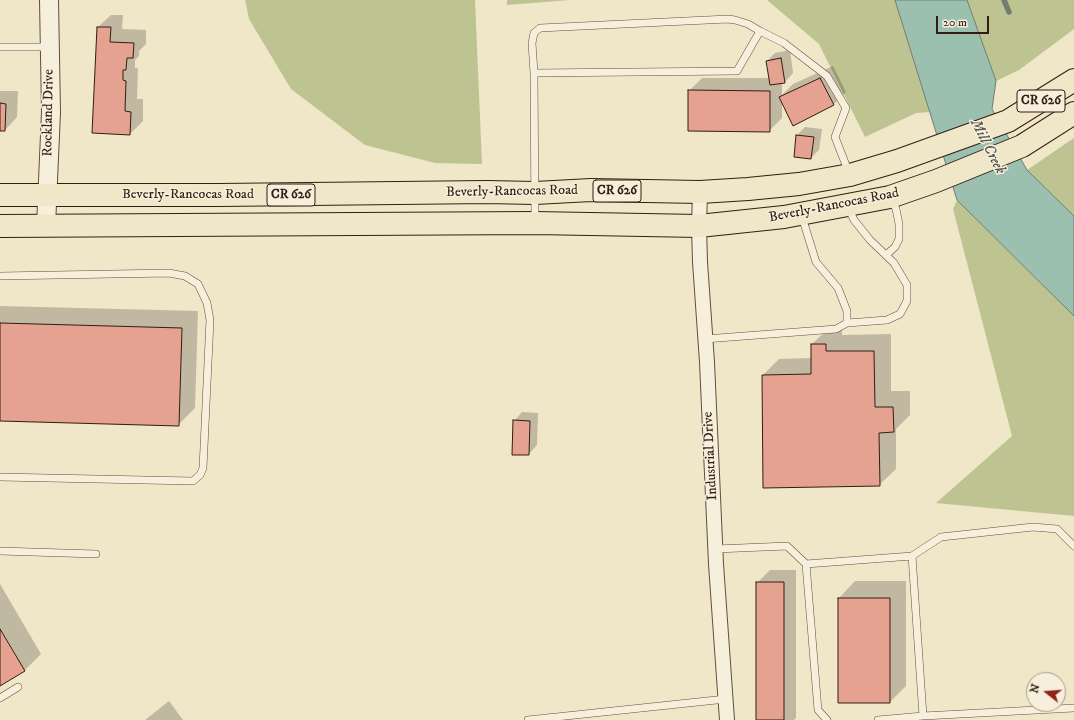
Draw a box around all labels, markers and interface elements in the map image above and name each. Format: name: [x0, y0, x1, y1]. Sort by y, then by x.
scale bar: [938, 8, 991, 34]
text: 20 m: [943, 15, 967, 30]
street label: Rockland Drive: [40, 69, 58, 157]
road number: CR 626: [1017, 90, 1065, 112]
water label: Mill Creek: [965, 116, 1009, 178]
road number: CR 626: [593, 180, 641, 202]
street label: Beverly-Rancocas Road: [446, 182, 578, 202]
road number: CR 626: [267, 184, 315, 206]
street label: Beverly-Rancocas Road: [768, 185, 900, 227]
street label: Beverly-Rancocas Road: [122, 187, 254, 203]
street label: Industrial Drive: [700, 411, 722, 501]
north arrow: [1026, 672, 1066, 712]
text: N: [1027, 682, 1043, 695]

